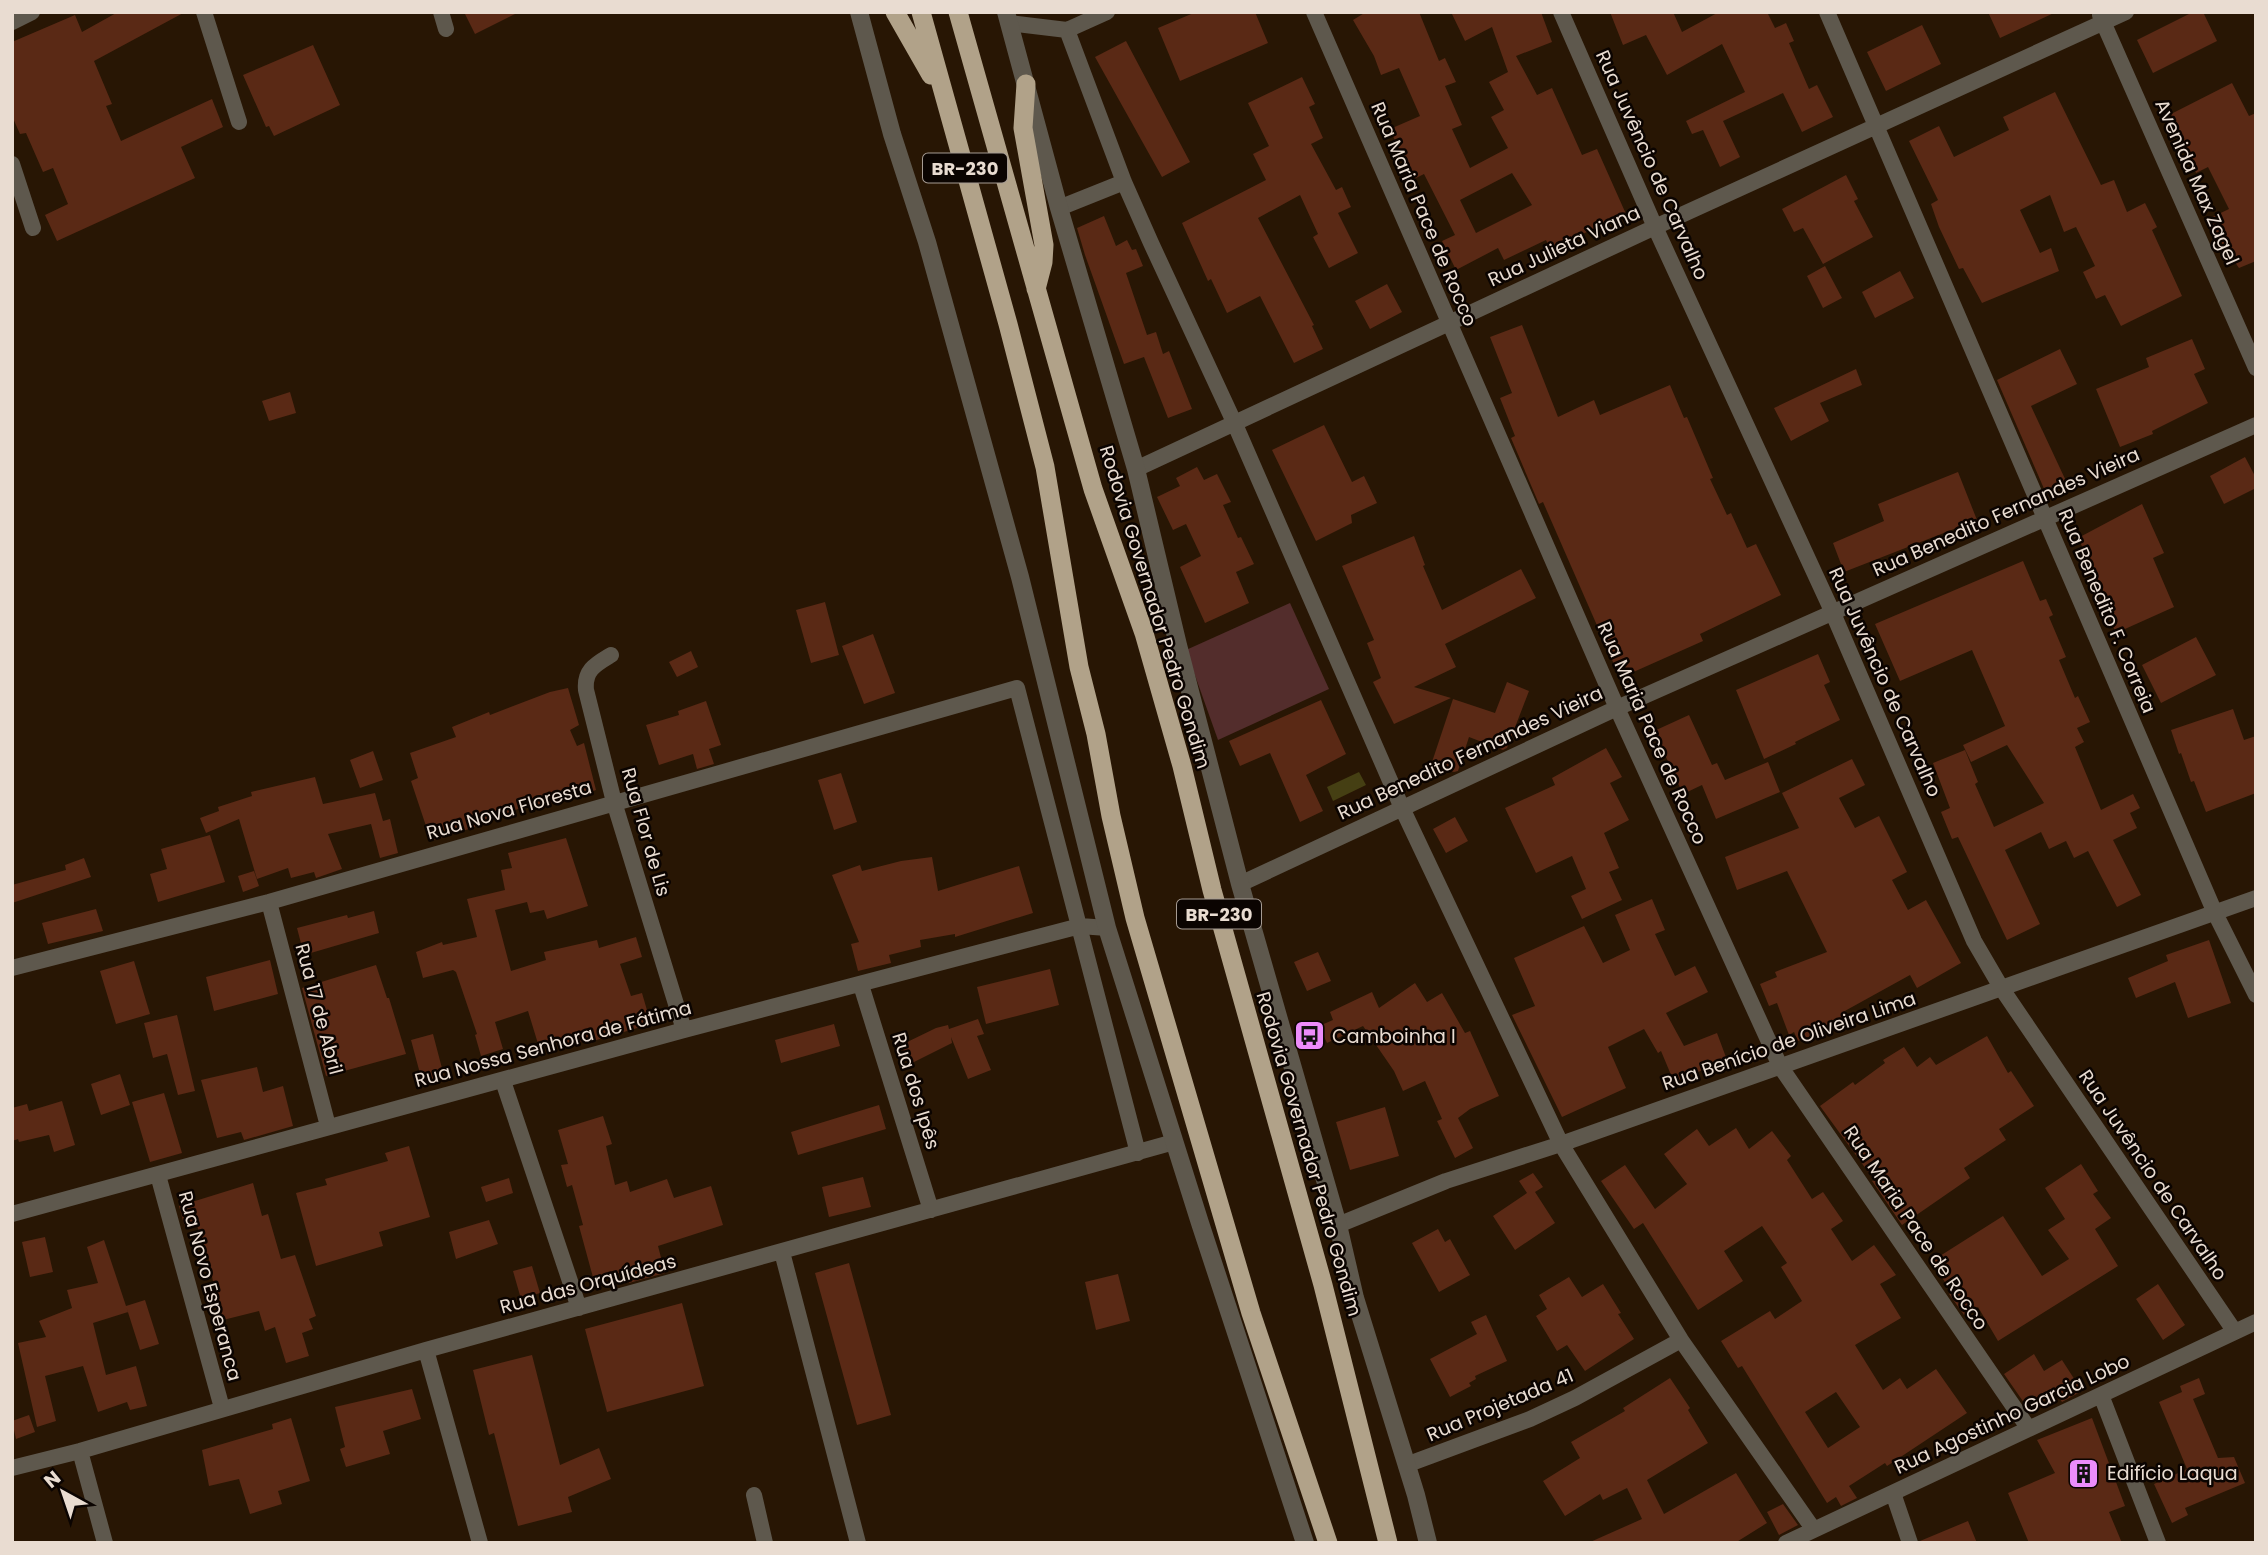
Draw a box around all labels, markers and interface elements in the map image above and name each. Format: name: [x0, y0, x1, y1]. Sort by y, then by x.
street label: Rua Juvêncio de Carvalho: [1589, 46, 1715, 284]
street label: Avenida Max Zagel: [2148, 95, 2246, 269]
street label: Rua Maria Pace de Rocco: [1364, 98, 1484, 330]
road number: BR-230: [923, 154, 1007, 182]
street label: Rua Julieta Viana: [1483, 199, 1645, 293]
street label: Rua Benedito Fernandes Vieira: [1868, 441, 2144, 583]
street label: Rodovia Governador Pedro Gondim: [1093, 442, 1217, 772]
street label: Rua Benedito F. Correia: [2052, 505, 2162, 717]
street label: Rua Juvêncio de Carvalho: [1822, 563, 1948, 801]
street label: Rua Maria Pace de Rocco: [1591, 617, 1713, 849]
street label: Rua Benedito Fernandes Vieira: [1333, 680, 1607, 826]
street label: Rua Flor de Lis: [615, 764, 677, 900]
street label: Rua Nova Floresta: [423, 773, 595, 847]
road number: BR-230: [1177, 900, 1261, 929]
street label: Rua 17 de Abril: [288, 940, 350, 1078]
street label: Rua Benício de Oliveira Lima: [1659, 985, 1919, 1097]
street label: Rodovia Governador Pedro Gondim: [1250, 988, 1368, 1320]
street label: Rua Nossa Senhora de Fátima: [412, 994, 694, 1094]
bus stop icon: Camboinha I: [1292, 1019, 1326, 1053]
place label: Camboinha I: [1332, 1023, 1456, 1050]
street label: Rua dos Ipês: [885, 1029, 947, 1153]
street label: Rua Juvêncio de Carvalho: [2072, 1064, 2234, 1286]
street label: Rua Maria Pace de Rocco: [1837, 1120, 1995, 1336]
street label: Rua Novo Esperanca: [172, 1188, 248, 1384]
street label: Rua das Orquídeas: [497, 1247, 679, 1321]
street label: Rua Agostinho Garcia Lobo: [1890, 1348, 2134, 1480]
street label: Rua Projetada 41: [1423, 1362, 1577, 1448]
building icon: Edifício Laqua: [2067, 1456, 2101, 1490]
north arrow: [28, 1457, 98, 1527]
place label: Edifício Laqua: [2107, 1460, 2238, 1487]
text: N: [38, 1464, 67, 1494]

